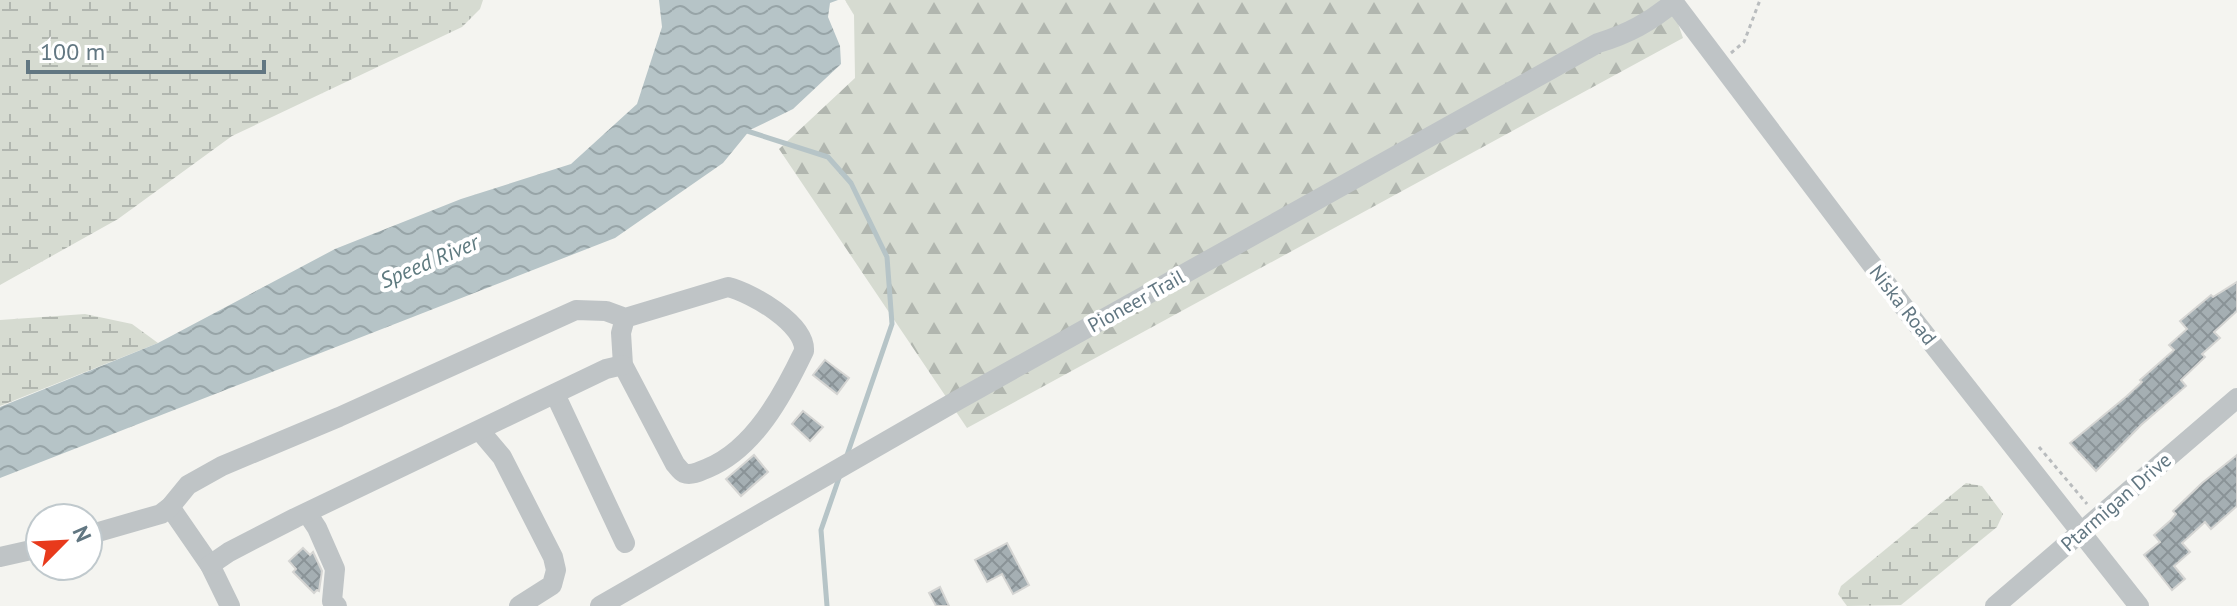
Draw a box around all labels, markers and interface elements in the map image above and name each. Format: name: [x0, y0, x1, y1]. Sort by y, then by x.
scale bar: [28, 24, 264, 74]
text: 100 m: [40, 36, 105, 67]
water label: Speed River: [375, 227, 484, 294]
street label: Niska Road: [1864, 260, 1942, 350]
street label: Pioneer Trail: [1083, 264, 1189, 338]
street label: Ptarmigan Drive: [2055, 447, 2177, 557]
north arrow: [24, 502, 104, 582]
text: N: [67, 522, 98, 546]

